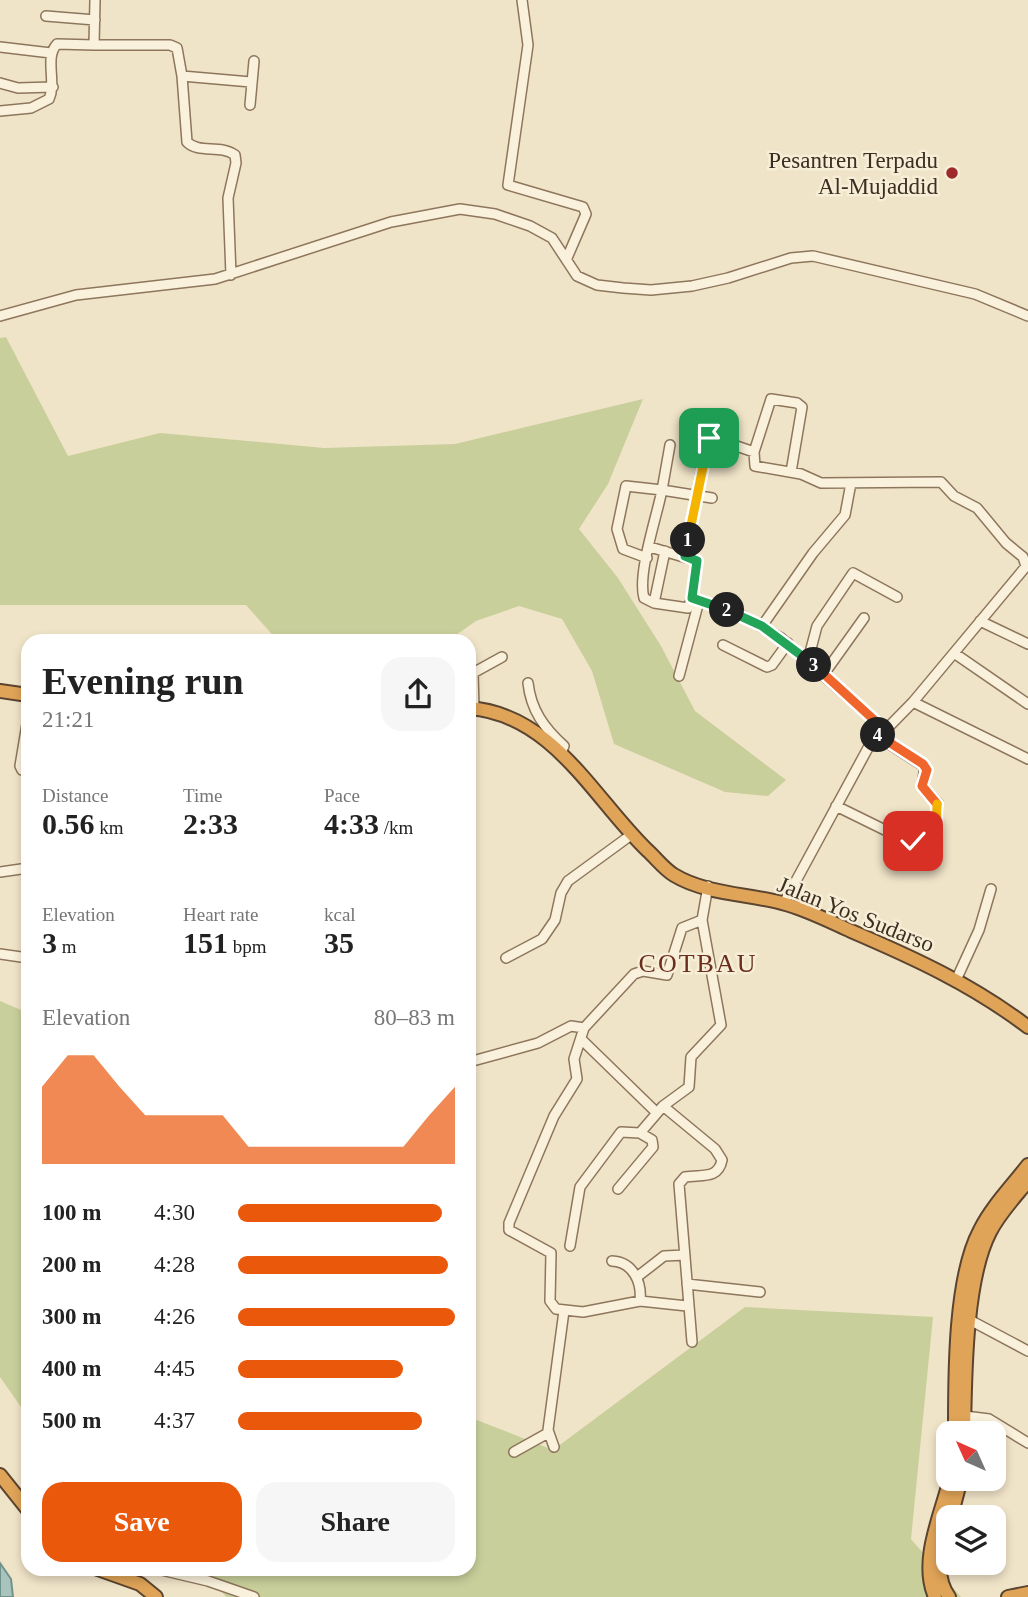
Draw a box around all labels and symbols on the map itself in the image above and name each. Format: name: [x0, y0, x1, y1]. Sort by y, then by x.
place label: Pesantren Terpadu Al-Mujaddid: [768, 148, 938, 199]
marker: Pesantren Terpadu Al-Mujaddid: [944, 165, 960, 181]
pin: [679, 408, 739, 468]
pin: 1: [670, 522, 706, 558]
pin: 2: [710, 592, 744, 628]
pin: 3: [796, 648, 832, 682]
pin: 4: [860, 718, 896, 752]
pin: [883, 811, 943, 871]
street label: Jalan Yos Sudarso: [774, 872, 938, 957]
district label: COTBAU: [639, 949, 757, 978]
north arrow: [936, 1421, 1006, 1491]

